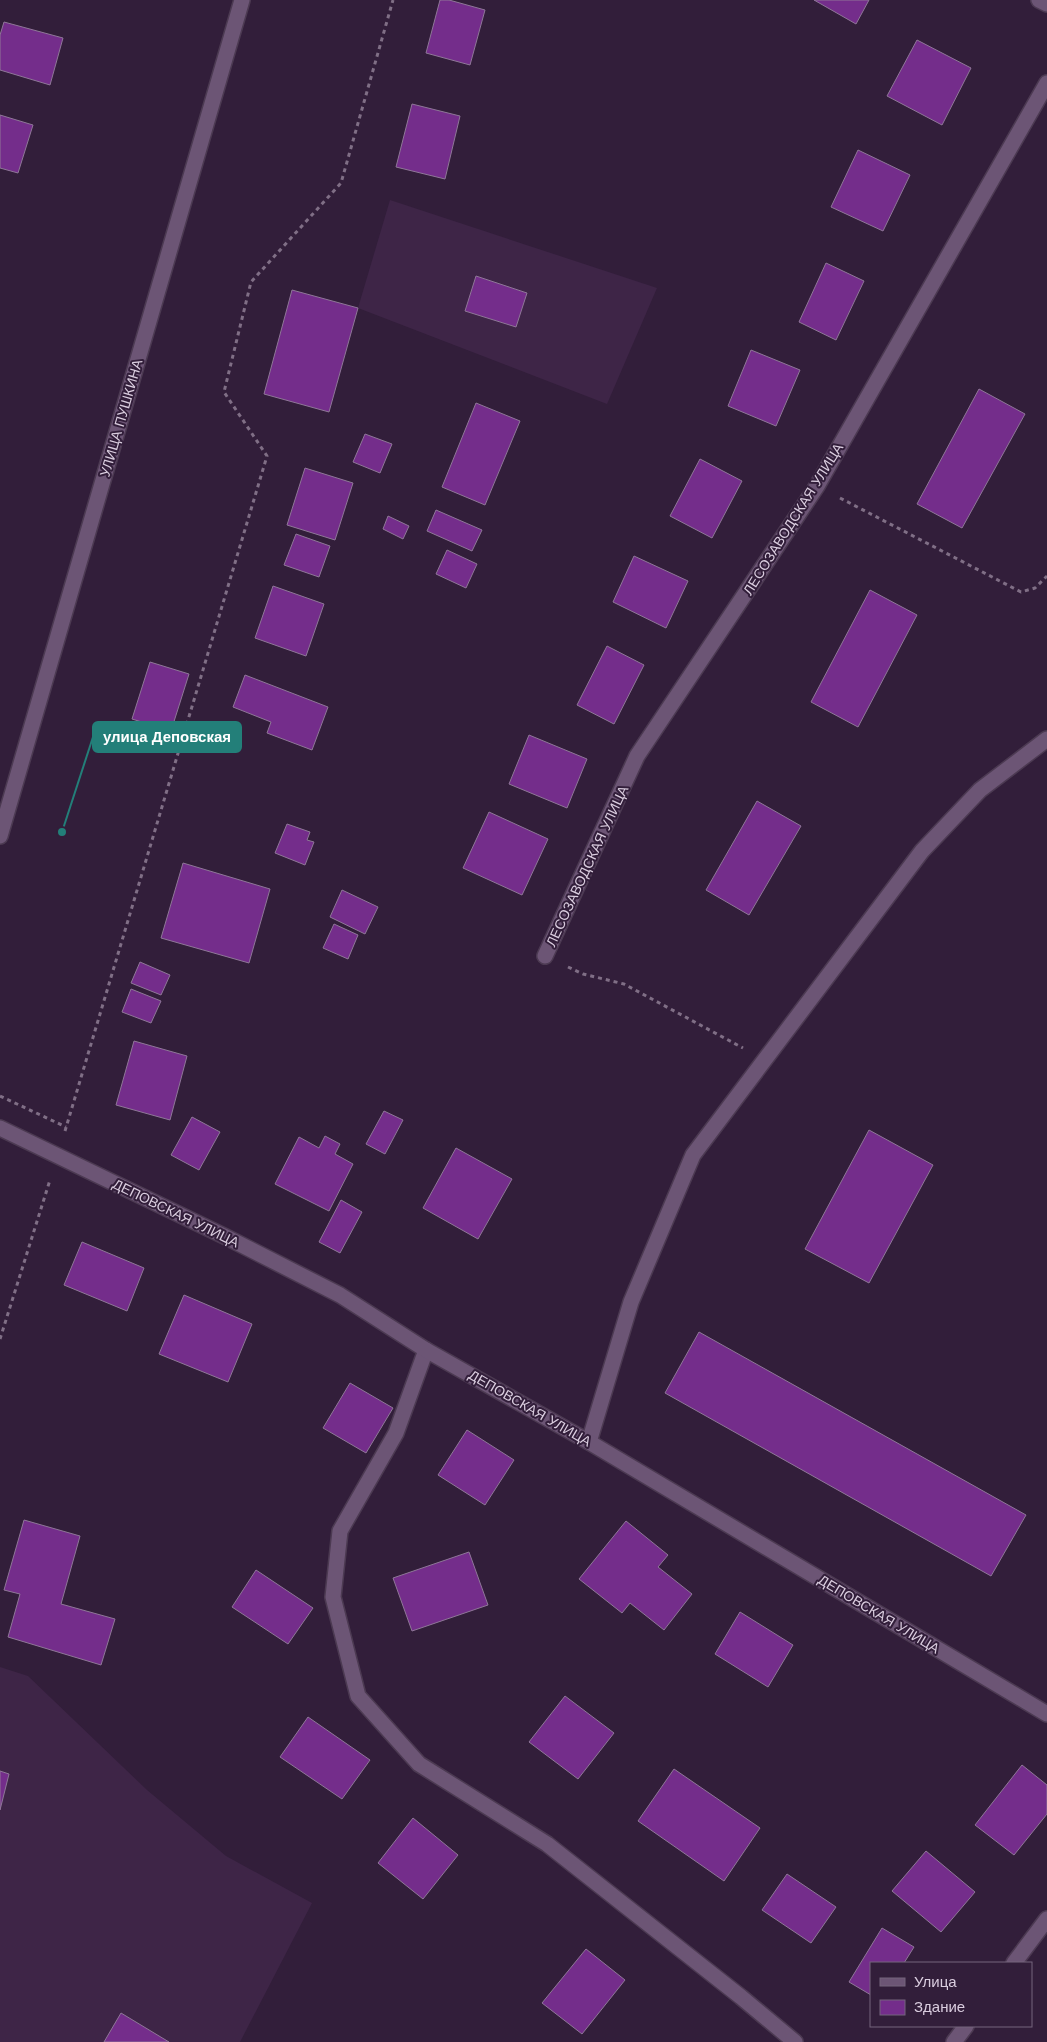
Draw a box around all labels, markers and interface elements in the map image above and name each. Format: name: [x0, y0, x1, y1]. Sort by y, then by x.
street label: УЛИЦА ПУШКИНА: [97, 357, 146, 479]
street label: ЛЕСОЗАВОДСКАЯ УЛИЦА: [740, 440, 847, 598]
callout: улица Деповская: [93, 722, 241, 752]
text: улица Деповская: [103, 728, 231, 746]
street label: ЛЕСОЗАВОДСКАЯ УЛИЦА: [543, 782, 632, 949]
street label: ДЕПОВСКАЯ УЛИЦА: [110, 1175, 242, 1251]
street label: ДЕПОВСКАЯ УЛИЦА: [466, 1366, 595, 1450]
street label: ДЕПОВСКАЯ УЛИЦА: [816, 1571, 943, 1657]
legend: [870, 1962, 1032, 2027]
text: Улица: [914, 1973, 957, 1991]
text: Здание: [914, 1998, 965, 2016]

